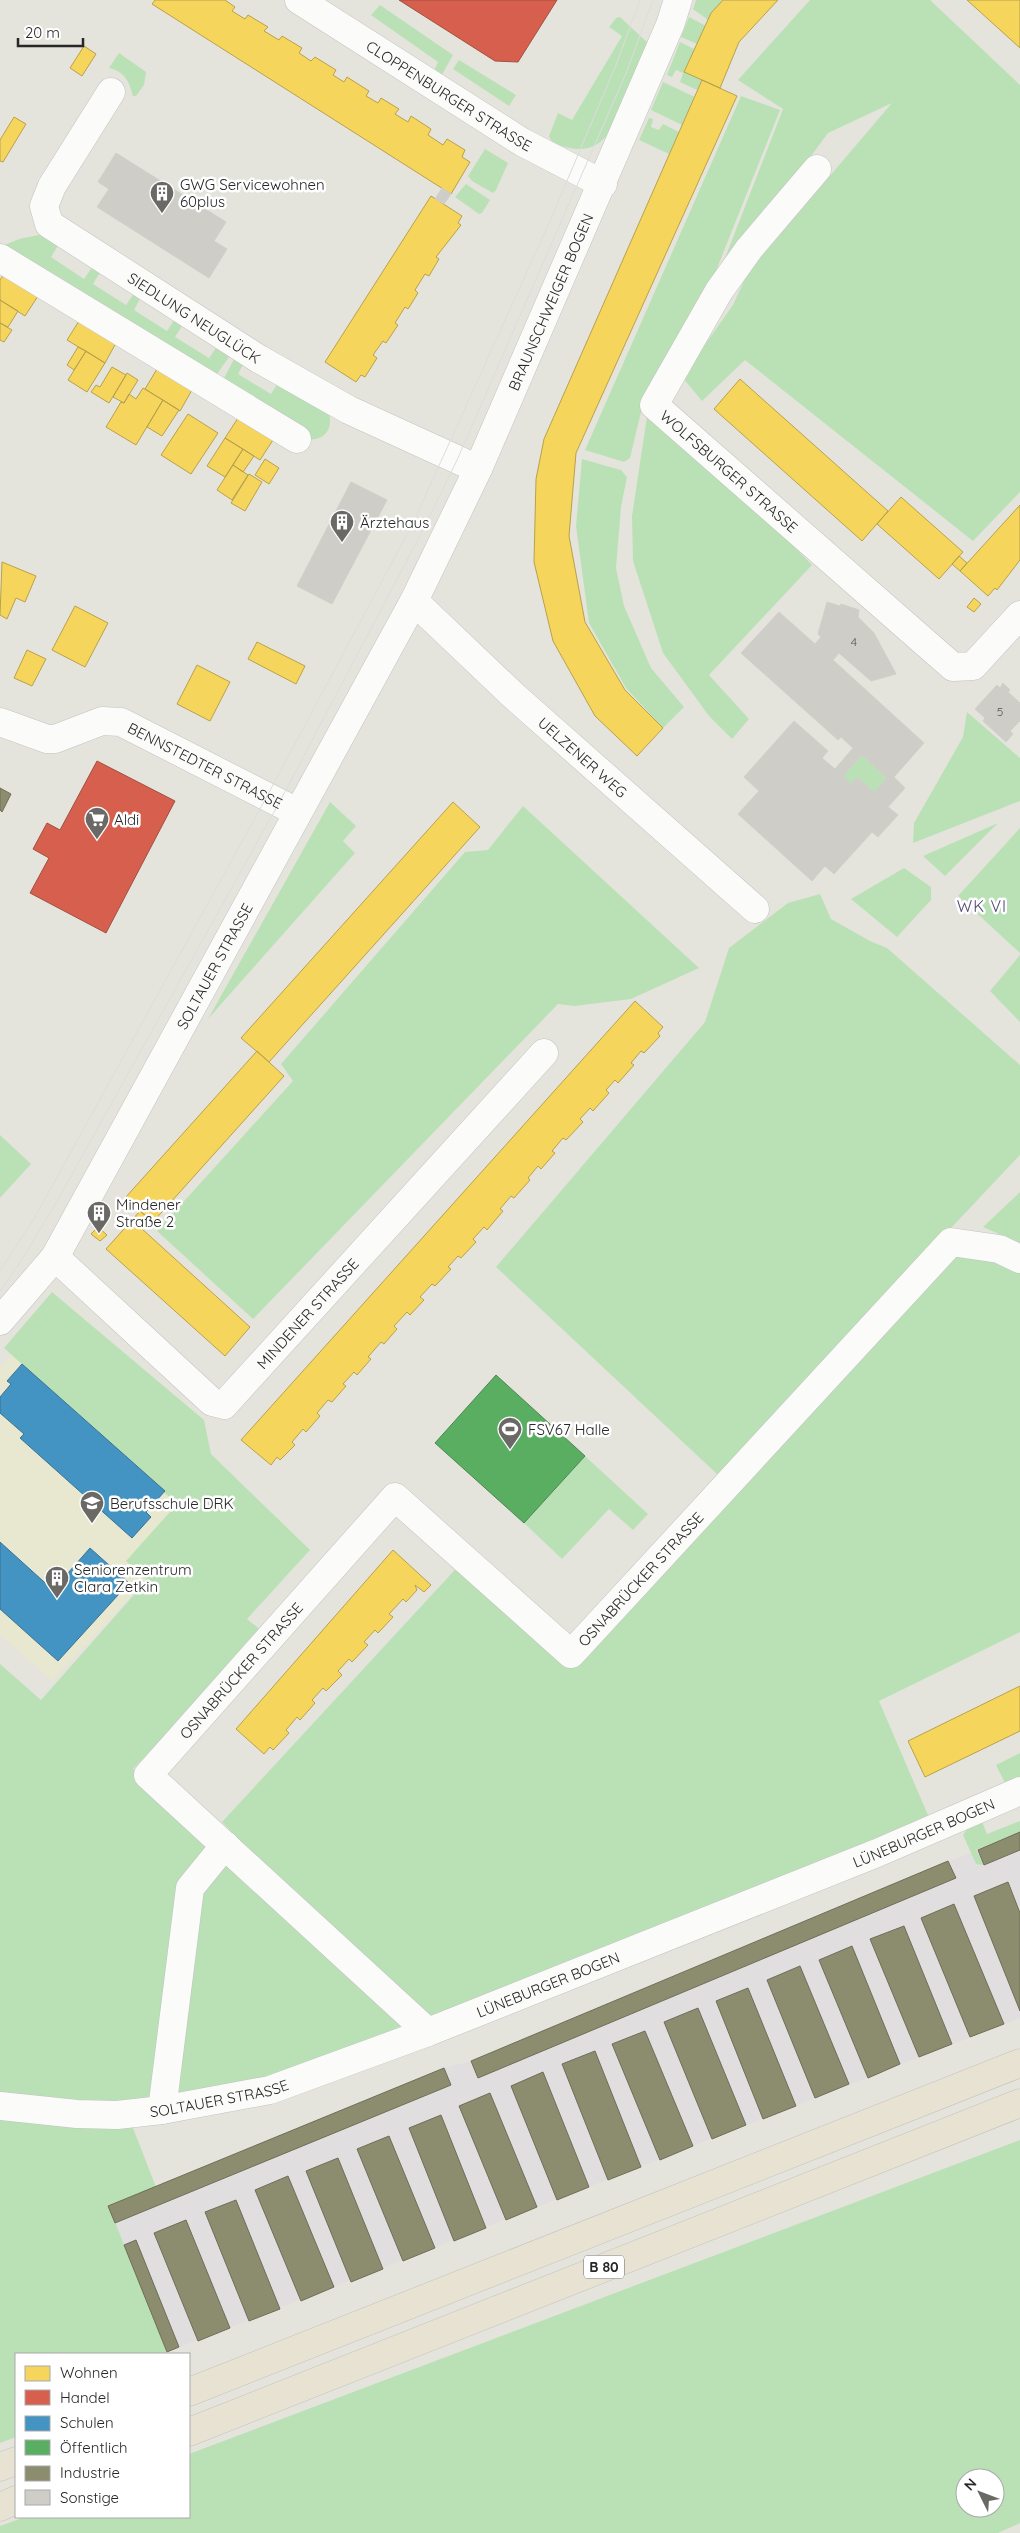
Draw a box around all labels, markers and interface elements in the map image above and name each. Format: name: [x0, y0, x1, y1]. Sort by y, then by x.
scale bar: [18, 15, 82, 47]
text: 20 m: [25, 23, 60, 42]
street label: CLOPPENBURGER STRASSE: [363, 36, 535, 155]
place label: GWG Servicewohnen 60plus: [180, 175, 325, 211]
building icon: GWG Servicewohnen 60plus: [149, 180, 175, 214]
street label: BRAUNSCHWEIGER BOGEN: [504, 210, 597, 393]
street label: SIEDLUNG NEUGLÜCK: [124, 268, 264, 367]
street label: WOLFSBURGER STRASSE: [657, 406, 802, 536]
building icon: Ärztehaus: [329, 509, 355, 543]
place label: Ärztehaus: [360, 513, 429, 532]
house number: 4: [851, 634, 857, 649]
house number: 5: [997, 704, 1003, 719]
street label: UELZENER WEG: [535, 713, 631, 801]
street label: BENNSTEDTER STRASSE: [125, 718, 286, 813]
supermarket icon: Aldi: [84, 806, 110, 840]
place label: Aldi: [114, 810, 139, 829]
district label: WK VI: [957, 896, 1007, 916]
street label: SOLTAUER STRASSE: [172, 900, 256, 1033]
place label: Mindener Straße 2: [116, 1195, 181, 1231]
building icon: Mindener Straße 2: [86, 1200, 112, 1234]
street label: MINDENER STRASSE: [252, 1254, 362, 1373]
sports icon: FSV67 Halle: [497, 1416, 523, 1450]
place label: FSV67 Halle: [528, 1420, 610, 1439]
school or university icon: Berufsschule DRK: [79, 1490, 105, 1524]
place label: Berufsschule DRK: [110, 1494, 234, 1513]
street label: OSNABRÜCKER STRASSE: [574, 1508, 707, 1650]
place label: Seniorenzentrum Clara Zetkin: [74, 1560, 192, 1596]
building icon: Seniorenzentrum Clara Zetkin: [44, 1565, 70, 1599]
street label: OSNABRÜCKER STRASSE: [175, 1598, 307, 1743]
street label: LÜNEBURGER BOGEN: [850, 1794, 997, 1871]
street label: LÜNEBURGER BOGEN: [474, 1947, 622, 2021]
street label: SOLTAUER STRASSE: [149, 2075, 291, 2121]
road number: B 80: [584, 2256, 624, 2278]
legend: [15, 2353, 190, 2518]
text: Wohnen: [60, 2363, 118, 2382]
text: Handel: [60, 2388, 110, 2407]
text: Schulen: [60, 2413, 114, 2432]
text: Öffentlich: [60, 2438, 127, 2457]
text: Industrie: [60, 2463, 120, 2482]
north arrow: [955, 2468, 1005, 2518]
text: N: [960, 2474, 980, 2494]
text: Sonstige: [60, 2488, 119, 2507]

